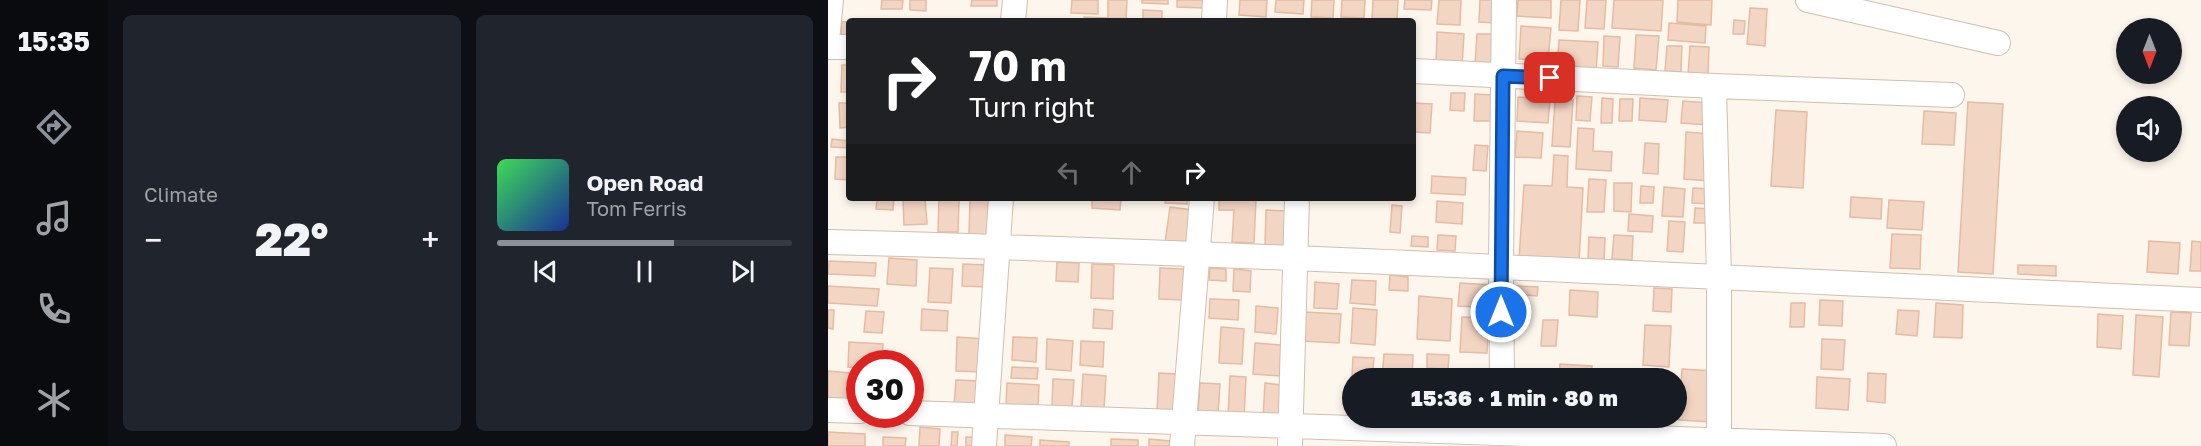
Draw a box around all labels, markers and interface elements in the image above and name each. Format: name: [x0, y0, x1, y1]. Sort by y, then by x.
north arrow: [2116, 18, 2182, 84]
map controls: [2116, 18, 2182, 162]
text: 15:35: [18, 25, 90, 57]
text: 70 m: [969, 40, 1066, 90]
icon: right: [870, 42, 948, 120]
pin: [1524, 52, 1575, 103]
icon: arrive: [1533, 61, 1566, 94]
text: Turn right: [969, 91, 1095, 123]
button: sound: [2116, 96, 2182, 162]
icon: directions: [33, 106, 75, 148]
icon: left: [1052, 156, 1085, 189]
icon: ahead: [1115, 156, 1148, 189]
icon: right: [1178, 156, 1211, 189]
text: Open Road: [587, 169, 703, 196]
text: Climate: [144, 182, 218, 206]
text: Tom Ferris: [587, 196, 687, 220]
icon: music: [33, 197, 75, 239]
text: 22°: [255, 212, 328, 266]
text: −: [144, 220, 162, 259]
text: +: [421, 220, 439, 259]
icon: previous: [529, 255, 562, 288]
icon: pause: [628, 255, 661, 288]
icon: next: [726, 255, 759, 288]
position arrow: [1469, 280, 1533, 344]
icon: phone: [33, 288, 75, 330]
speed limit sign: 30: [846, 350, 924, 428]
icon: climate: [33, 379, 75, 421]
text: 15:36 · 1 min · 80 m: [1411, 384, 1618, 411]

